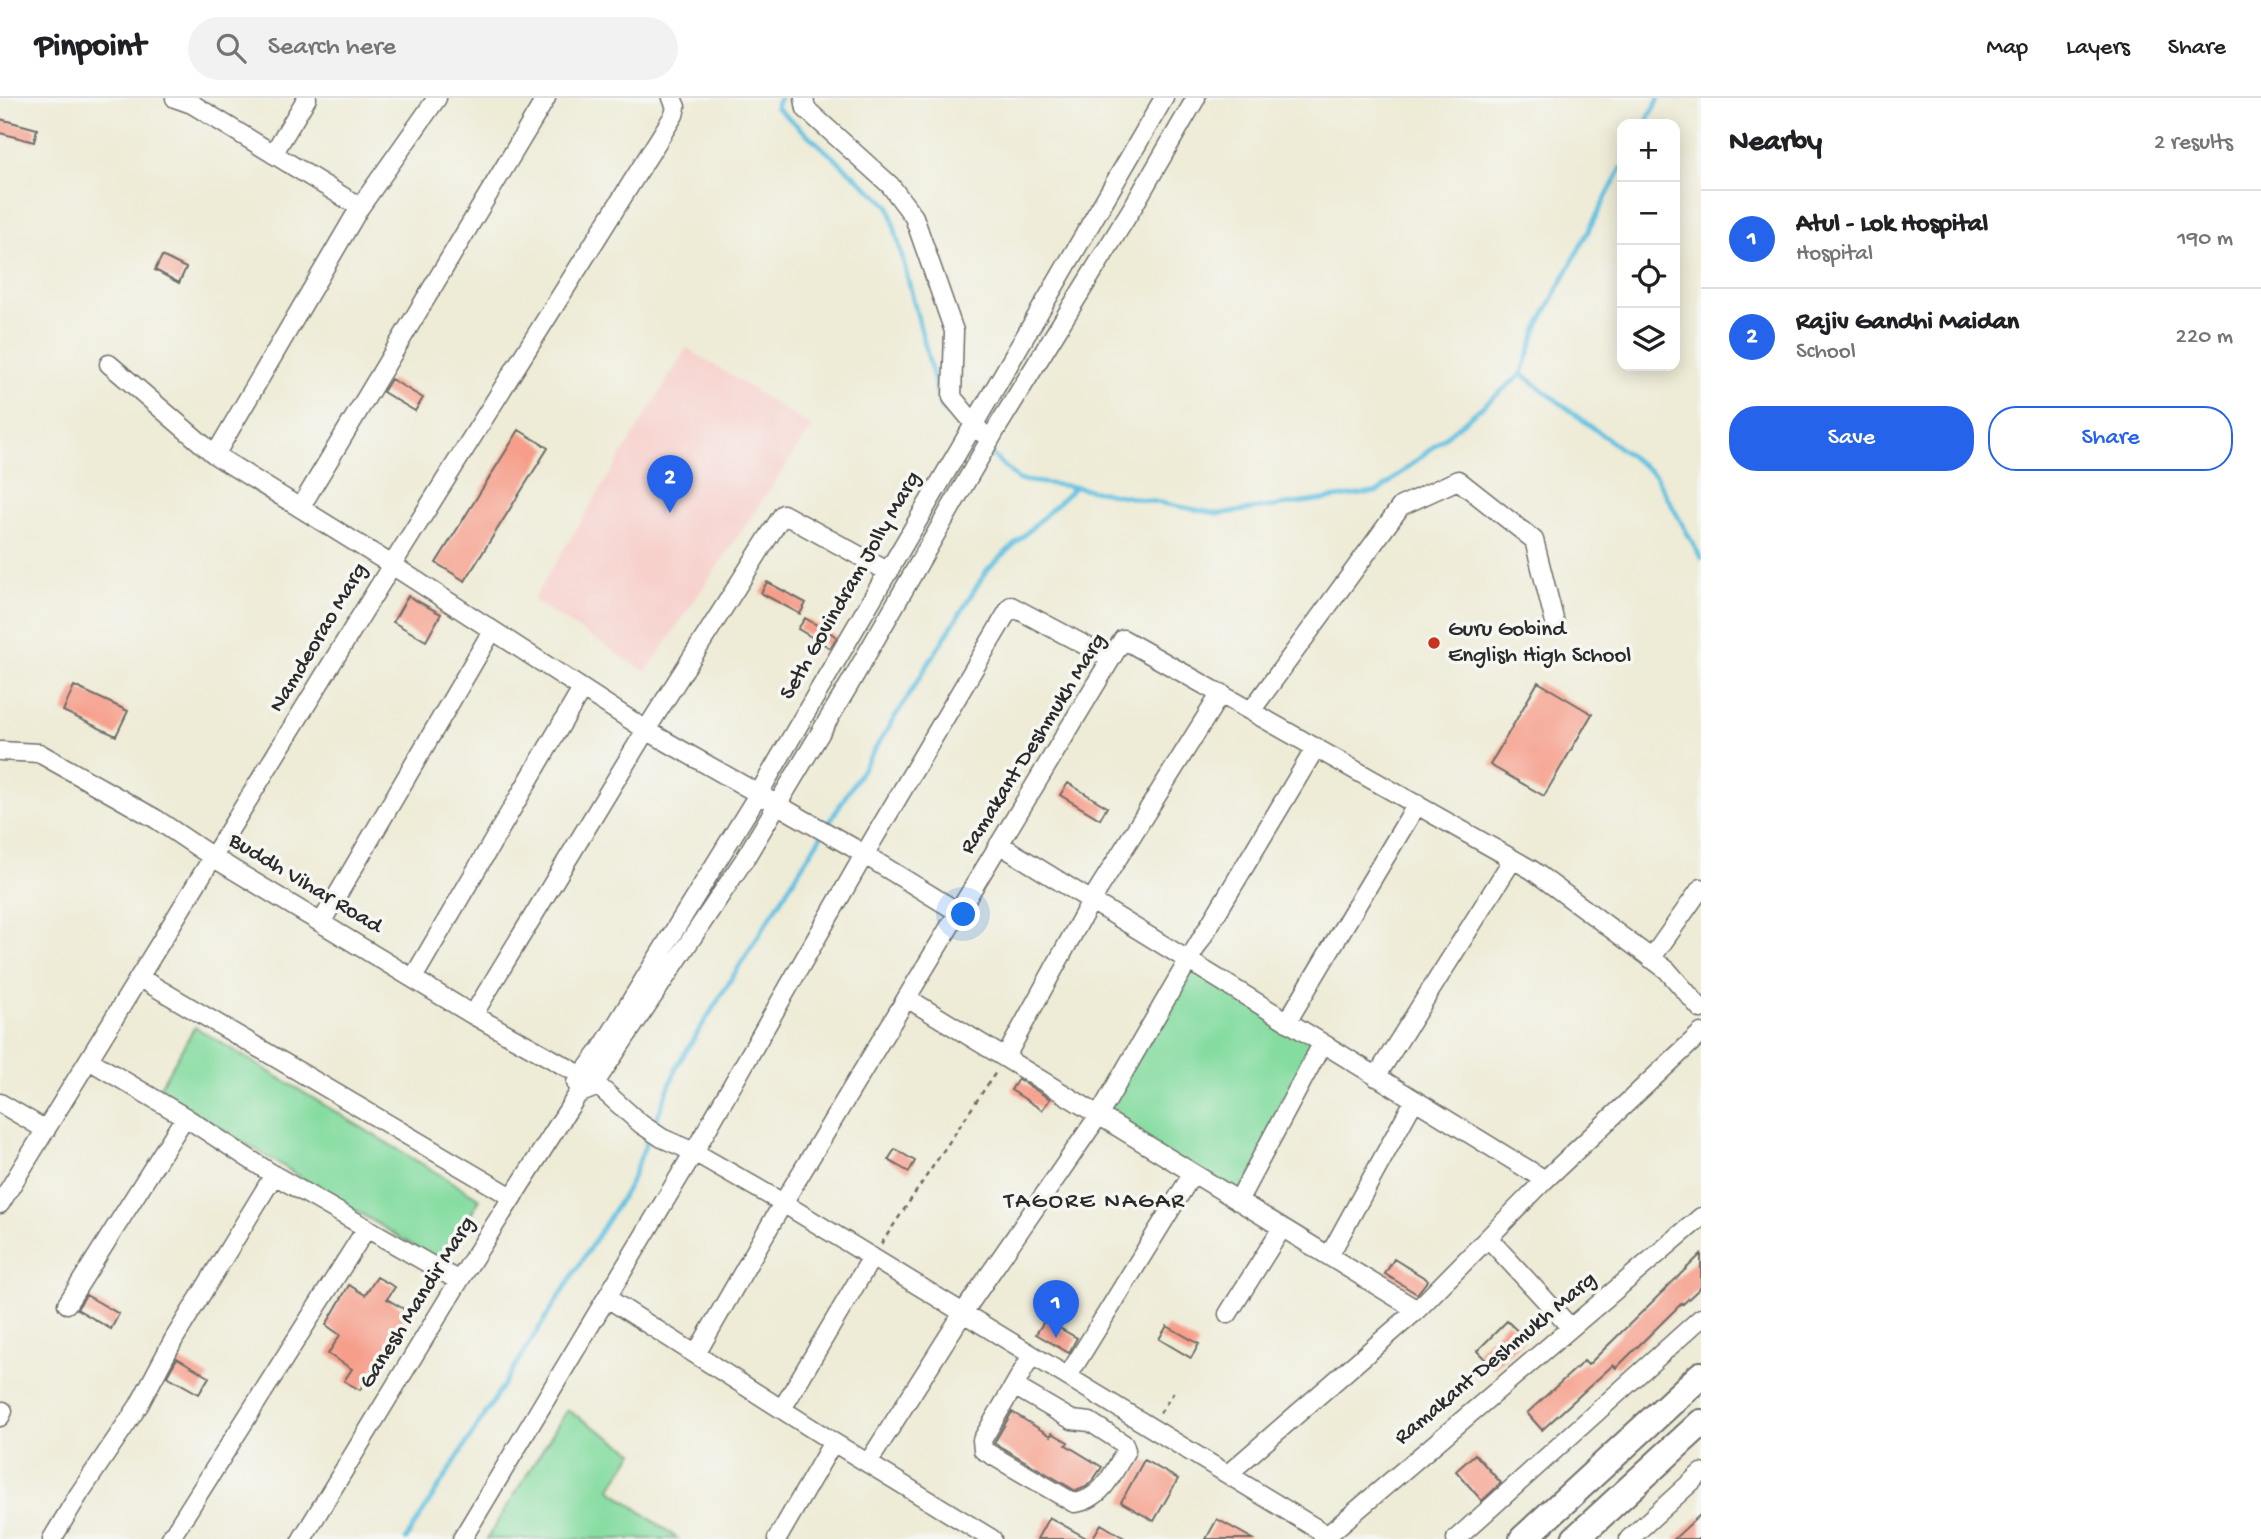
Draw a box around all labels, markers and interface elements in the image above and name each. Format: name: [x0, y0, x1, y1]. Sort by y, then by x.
search box: [188, 17, 678, 80]
text: Pinpoint: [35, 29, 146, 67]
icon: search: [212, 29, 250, 67]
text: Search here: [268, 33, 396, 64]
text: Map: [1986, 34, 2028, 63]
text: Layers: [2066, 34, 2130, 63]
text: Share: [2168, 34, 2226, 63]
map controls: [1617, 119, 1680, 371]
button: +: [1617, 119, 1680, 182]
text: Nearby: [1729, 126, 1822, 161]
text: 2 results: [2154, 130, 2233, 157]
button: −: [1617, 182, 1680, 245]
text: Atul - Lok Hospital: [1796, 210, 1988, 241]
text: 1: [1747, 226, 1757, 253]
text: 190 m: [2177, 226, 2233, 253]
text: Hospital: [1796, 241, 1873, 268]
button: locate: [1617, 245, 1680, 308]
button: layers: [1617, 308, 1680, 371]
text: Rajiv Gandhi Maidan: [1796, 308, 2019, 339]
text: 2: [1746, 324, 1758, 351]
text: 220 m: [2176, 324, 2233, 351]
text: School: [1796, 339, 1856, 366]
button: Save: [1729, 406, 1974, 471]
button: Share: [1988, 406, 2233, 471]
pin: 2: [647, 455, 693, 513]
street label: Seth Govindram Jolly Marg: [774, 467, 928, 705]
street label: Namdeorao Marg: [264, 558, 374, 718]
place label: Guru Gobind English High School: [1448, 617, 1631, 670]
street label: Ramakant Deshmukh Marg: [955, 629, 1113, 859]
marker: Guru Gobind English High School: [1426, 635, 1442, 651]
street label: Buddh Vihar Road: [223, 827, 388, 941]
your location: [946, 897, 980, 931]
district label: TAGORE NAGAR: [1002, 1188, 1186, 1217]
street label: Ganesh Mandir Marg: [354, 1212, 482, 1394]
street label: Ramakant Deshmukh Marg: [1389, 1267, 1603, 1451]
pin: 1: [1033, 1280, 1079, 1338]

